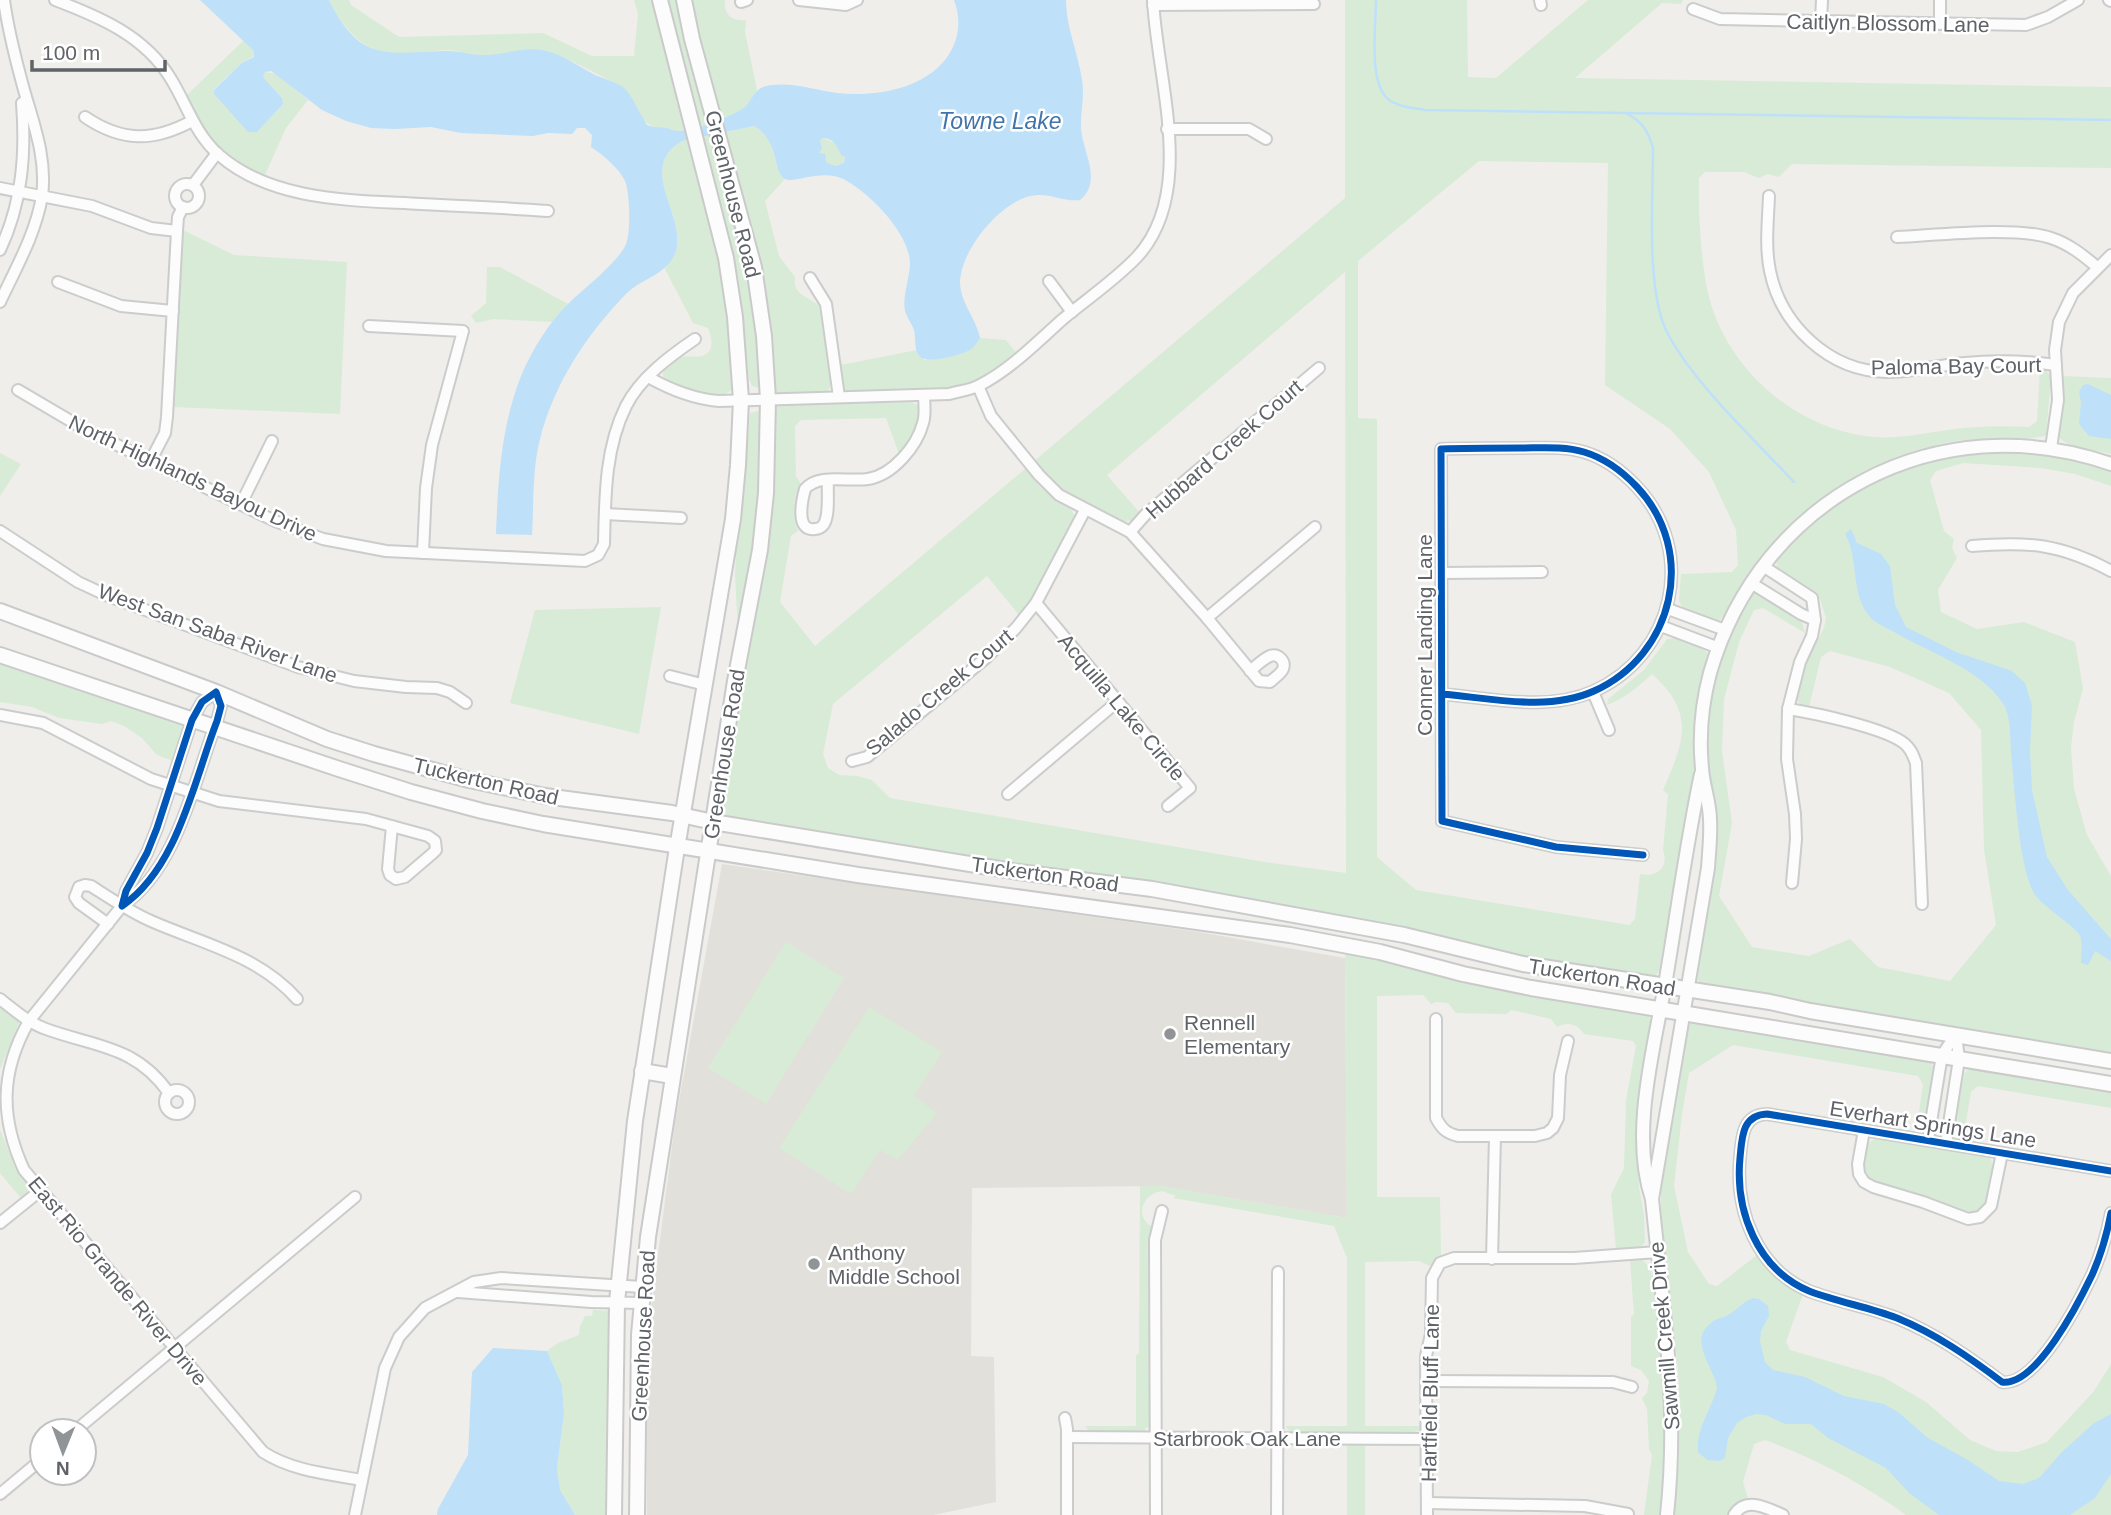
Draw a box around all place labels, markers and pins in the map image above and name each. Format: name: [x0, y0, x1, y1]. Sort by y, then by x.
place label: Rennell Elementary: [1184, 1011, 1291, 1058]
marker: Rennell Elementary: [1162, 1026, 1178, 1042]
place label: Anthony Middle School: [828, 1241, 960, 1288]
marker: Anthony Middle School: [806, 1256, 822, 1272]

